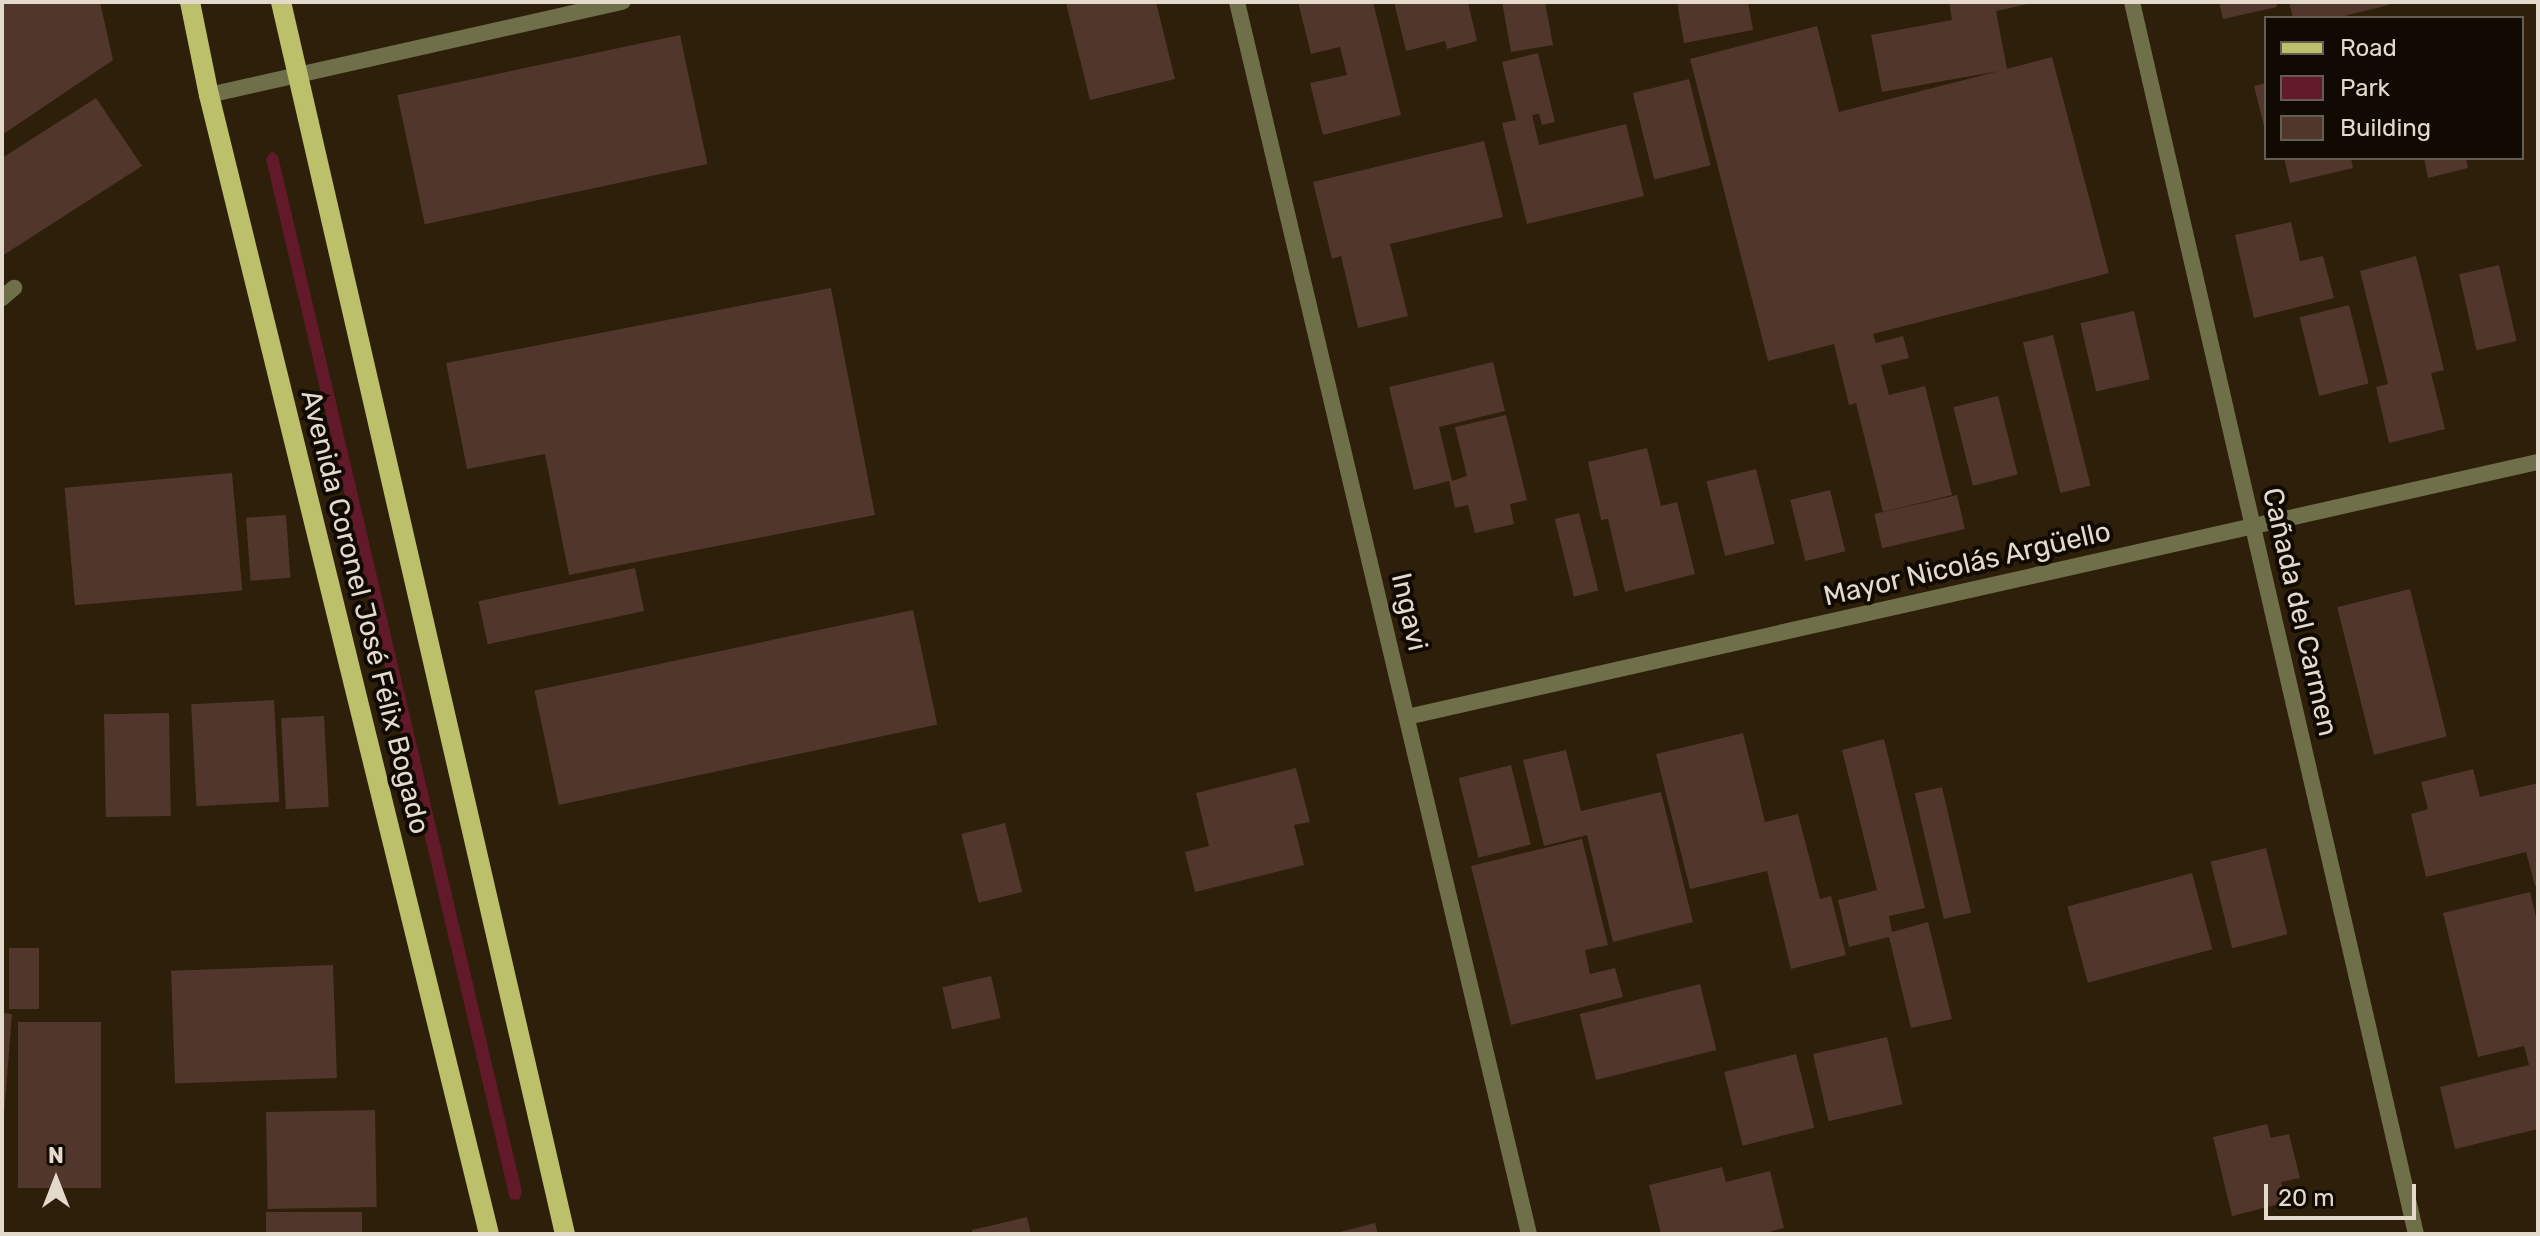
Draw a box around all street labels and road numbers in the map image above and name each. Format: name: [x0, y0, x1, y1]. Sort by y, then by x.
street label: Avenida Coronel José Félix Bogado: [294, 387, 436, 837]
street label: Cañada del Carmen: [2255, 485, 2345, 739]
street label: Mayor Nicolás Argüello: [1819, 514, 2115, 614]
street label: Ingavi: [1384, 570, 1434, 654]

